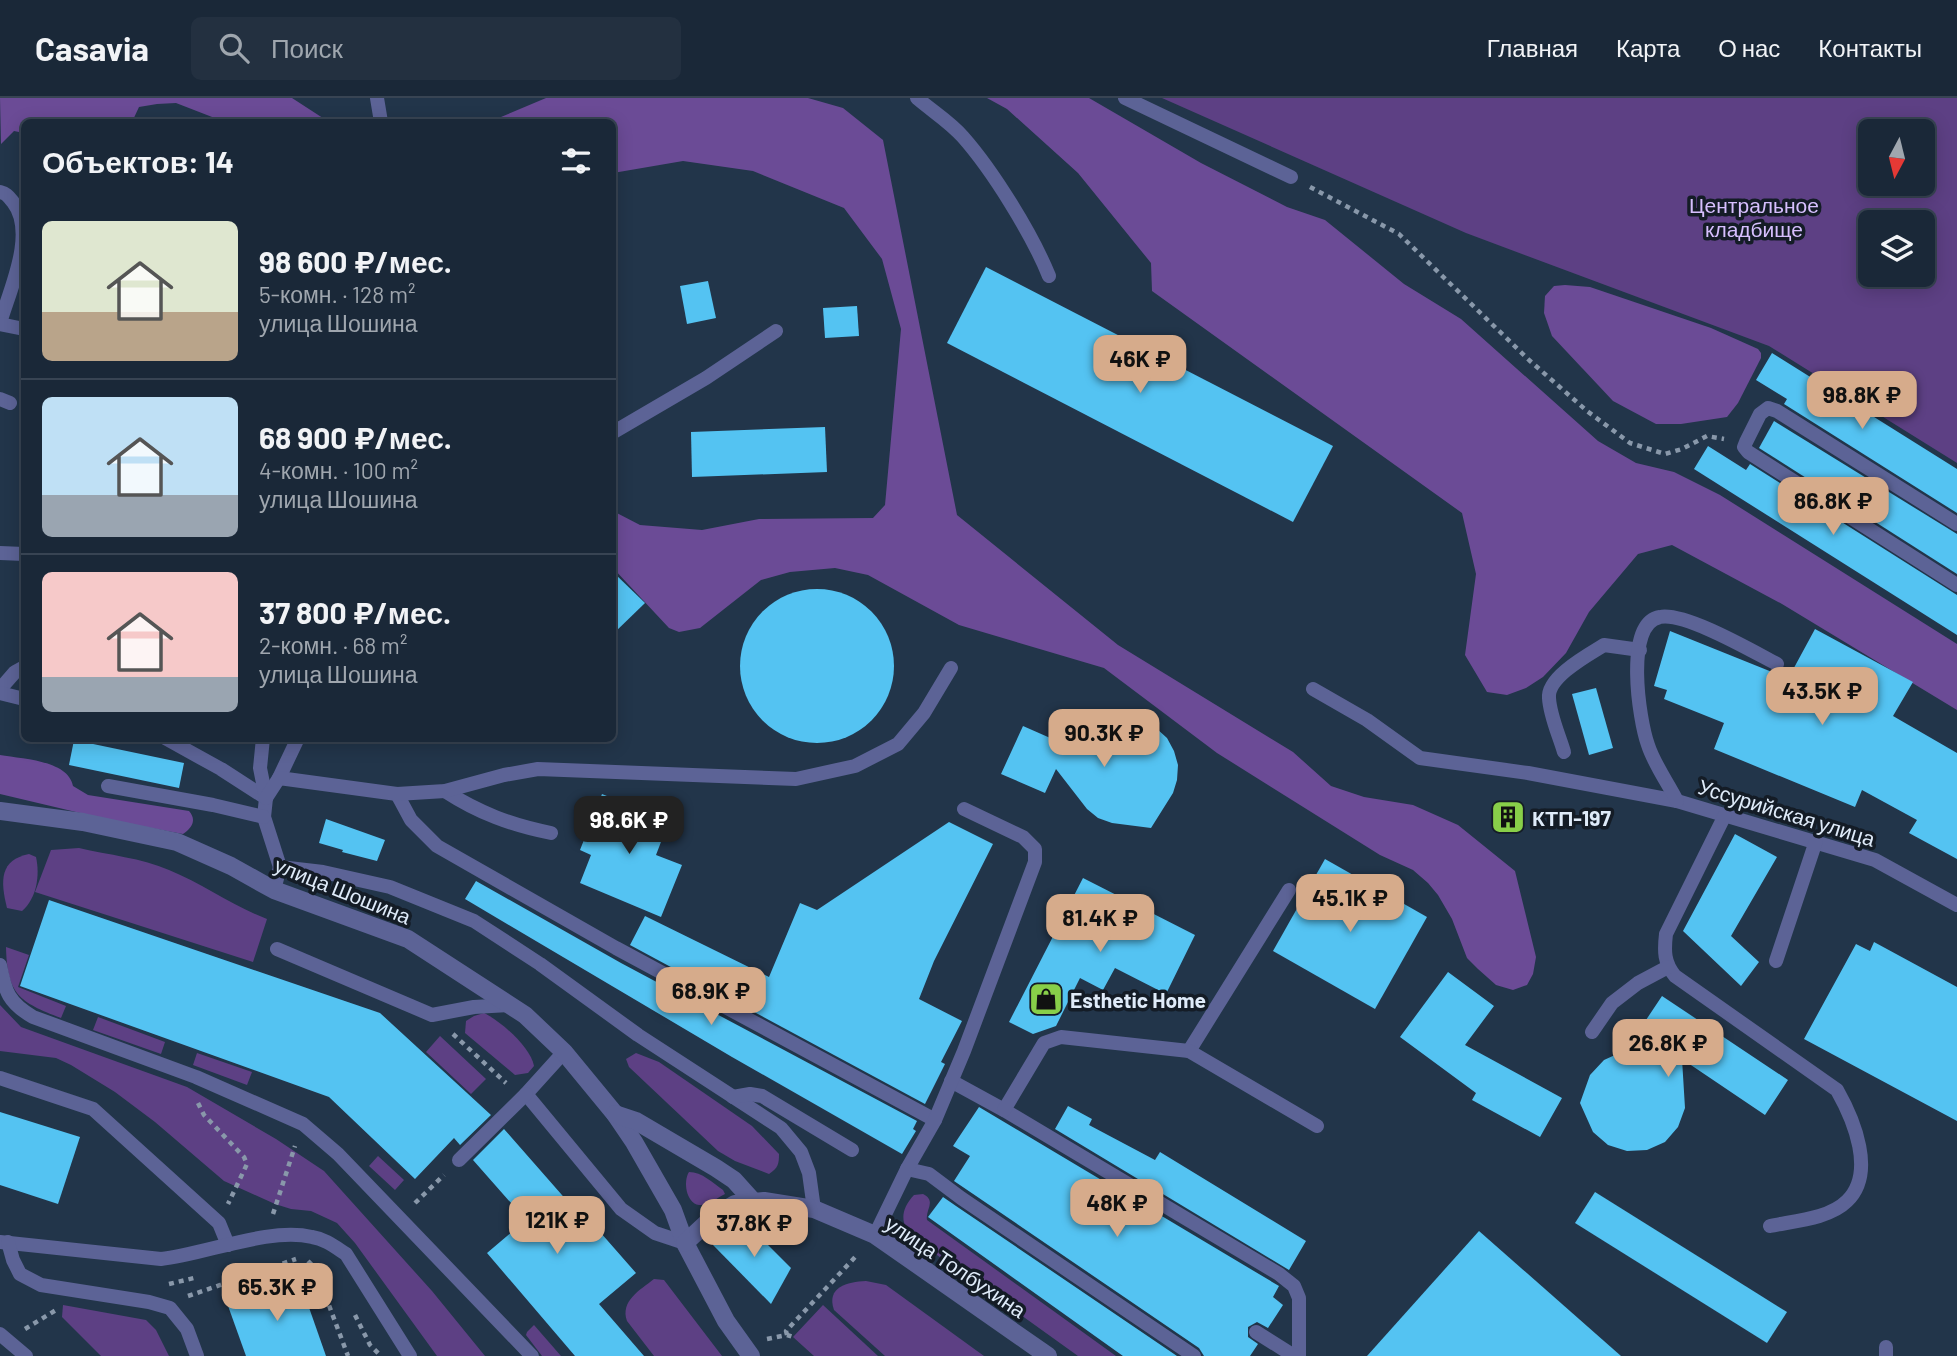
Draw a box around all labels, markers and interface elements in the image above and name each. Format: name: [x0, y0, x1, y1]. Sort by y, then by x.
search box: [191, 17, 681, 80]
text: Casavia: [35, 28, 149, 68]
icon: search: [215, 29, 253, 67]
text: Поиск: [271, 32, 343, 63]
text: Главная: [1487, 33, 1578, 62]
text: Карта: [1616, 33, 1680, 62]
text: О нас: [1718, 33, 1780, 62]
text: Контакты: [1818, 33, 1922, 62]
north arrow: [1858, 119, 1936, 196]
map controls: [1858, 119, 1935, 287]
icon: filters: [557, 142, 595, 180]
text: Объектов: 14: [42, 143, 234, 179]
park label: Центральное кладбище: [1689, 192, 1819, 241]
button: layers: [1858, 210, 1935, 287]
text: 98 600 ₽/мес.: [259, 243, 452, 279]
icon: home: [98, 249, 182, 333]
text: 5-комн. · 128 m²: [259, 280, 415, 308]
text: улица Шошина: [259, 309, 418, 337]
pin: 46K ₽: [1091, 336, 1189, 395]
text: 46K ₽: [1109, 344, 1171, 372]
pin: 98.8K ₽: [1797, 372, 1927, 431]
text: 98.8K ₽: [1823, 380, 1901, 408]
text: 68 900 ₽/мес.: [259, 419, 452, 455]
icon: home: [98, 425, 182, 509]
text: 4-комн. · 100 m²: [259, 456, 418, 484]
pin: 86.8K ₽: [1768, 478, 1898, 537]
text: улица Шошина: [259, 485, 418, 513]
text: 86.8K ₽: [1794, 486, 1872, 514]
text: 37 800 ₽/мес.: [259, 594, 451, 630]
icon: home: [98, 600, 182, 684]
text: 2-комн. · 68 m²: [259, 631, 407, 659]
text: улица Шошина: [259, 660, 418, 688]
pin: 43.5K ₽: [1757, 668, 1887, 727]
text: 43.5K ₽: [1782, 676, 1862, 704]
pin: 90.3K ₽: [1039, 710, 1169, 769]
text: 90.3K ₽: [1064, 718, 1144, 746]
street label: Уссурийская улица: [1696, 773, 1879, 851]
pin: 98.6K ₽: [564, 796, 694, 856]
building icon: КТП-197: [1489, 798, 1527, 836]
text: 98.6K ₽: [590, 805, 668, 833]
place label: КТП-197: [1532, 805, 1611, 830]
street label: улица Шошина: [271, 851, 415, 929]
pin: 45.1K ₽: [1285, 874, 1415, 934]
text: 45.1K ₽: [1312, 883, 1388, 911]
pin: 81.4K ₽: [1035, 894, 1165, 954]
text: 81.4K ₽: [1062, 903, 1138, 931]
pin: 68.9K ₽: [646, 968, 776, 1027]
text: 68.9K ₽: [672, 976, 750, 1004]
shop icon: Esthetic Home: [1027, 980, 1065, 1018]
place label: Esthetic Home: [1070, 987, 1206, 1012]
pin: 26.8K ₽: [1603, 1020, 1733, 1079]
text: 26.8K ₽: [1628, 1028, 1708, 1056]
pin: 48K ₽: [1068, 1180, 1166, 1239]
text: 48K ₽: [1086, 1188, 1148, 1216]
pin: 121K ₽: [500, 1196, 614, 1256]
pin: 37.8K ₽: [689, 1200, 819, 1259]
text: 121K ₽: [525, 1205, 589, 1233]
text: 37.8K ₽: [716, 1208, 792, 1236]
street label: улица Толбухина: [881, 1210, 1031, 1322]
pin: 65.3K ₽: [212, 1264, 342, 1323]
text: 65.3K ₽: [238, 1272, 316, 1300]

